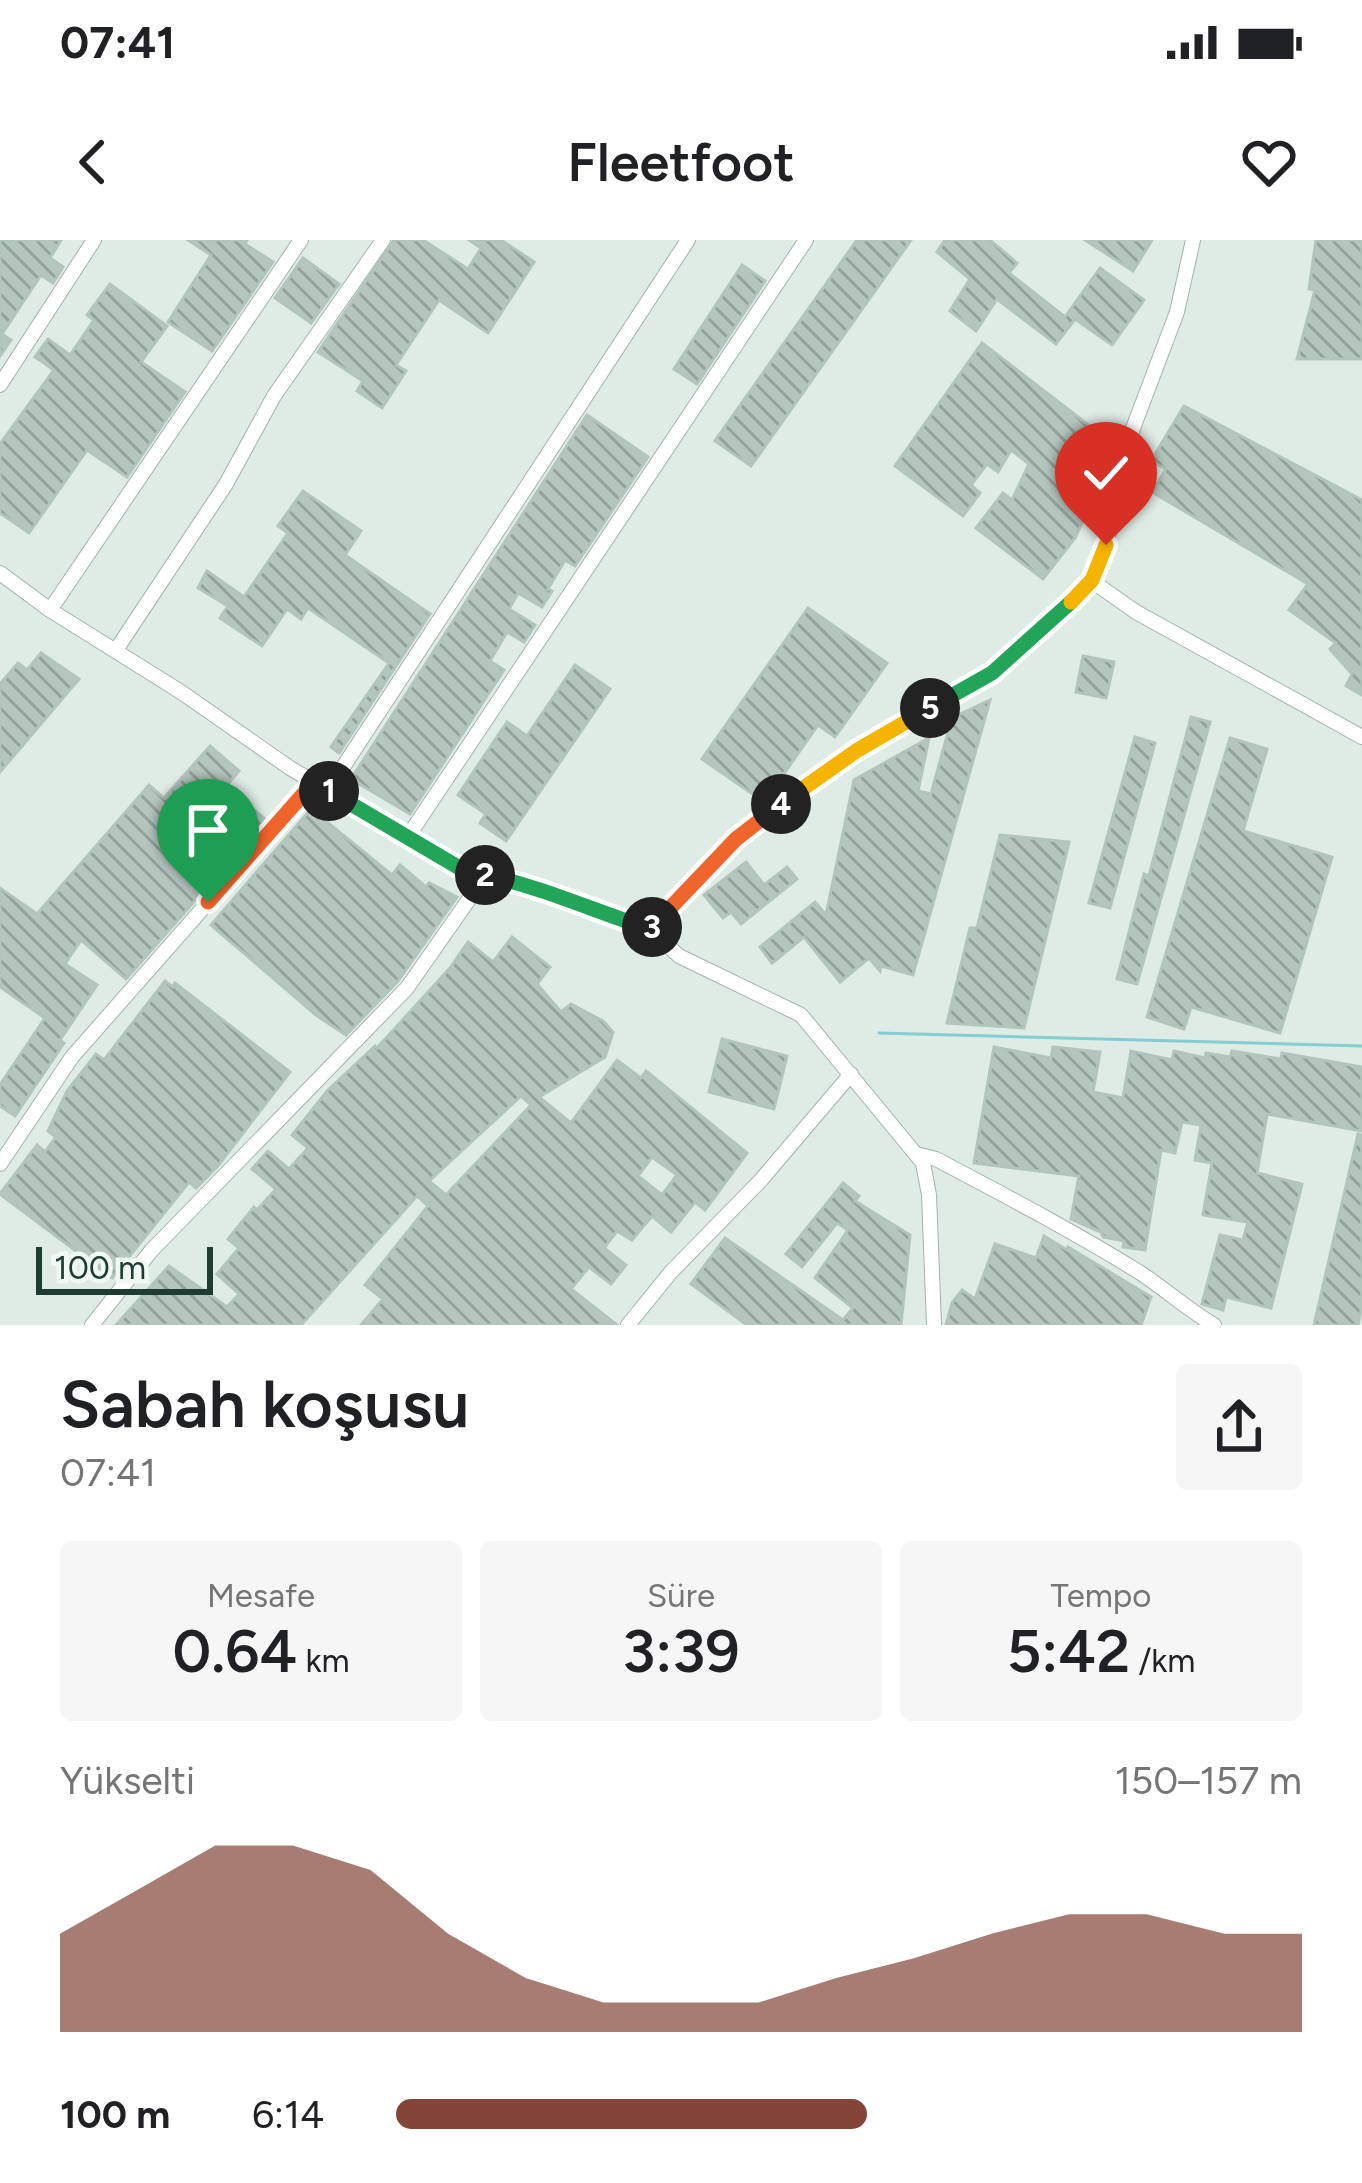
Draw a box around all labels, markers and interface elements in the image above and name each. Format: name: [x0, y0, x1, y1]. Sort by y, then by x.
text: 07:41: [60, 15, 175, 69]
icon: back: [60, 129, 126, 195]
icon: heart: [1236, 129, 1302, 195]
text: Fleetfoot: [567, 130, 795, 195]
pin: [1055, 422, 1157, 545]
icon: check: [1073, 440, 1139, 506]
pin: 5: [900, 678, 960, 738]
text: 5: [920, 688, 940, 727]
pin: 1: [299, 761, 359, 821]
text: 1: [322, 771, 336, 810]
pin: 4: [751, 774, 811, 834]
pin: [157, 779, 259, 902]
text: 4: [771, 784, 791, 823]
icon: arrive: [175, 797, 241, 863]
pin: 2: [455, 845, 515, 905]
text: 2: [475, 855, 495, 894]
pin: 3: [622, 897, 682, 957]
text: 3: [643, 907, 661, 946]
scale bar: [36, 1241, 213, 1294]
text: 100 m: [54, 1248, 146, 1287]
text: Sabah koşusu: [60, 1364, 470, 1444]
button: share: [1176, 1364, 1302, 1490]
text: 07:41: [60, 1449, 156, 1496]
text: Mesafe: [207, 1576, 315, 1615]
text: Süre: [647, 1576, 715, 1615]
text: Tempo: [1051, 1576, 1151, 1615]
text: 0.64: [173, 1615, 297, 1687]
text: 3:39: [622, 1615, 740, 1687]
text: 5:42: [1007, 1615, 1130, 1687]
text: km: [297, 1641, 350, 1680]
text: /km: [1130, 1641, 1195, 1680]
text: Yükselti: [60, 1757, 195, 1804]
text: 150–157 m: [1115, 1757, 1302, 1804]
text: 100 m: [60, 2091, 170, 2138]
text: 6:14: [252, 2091, 324, 2138]

